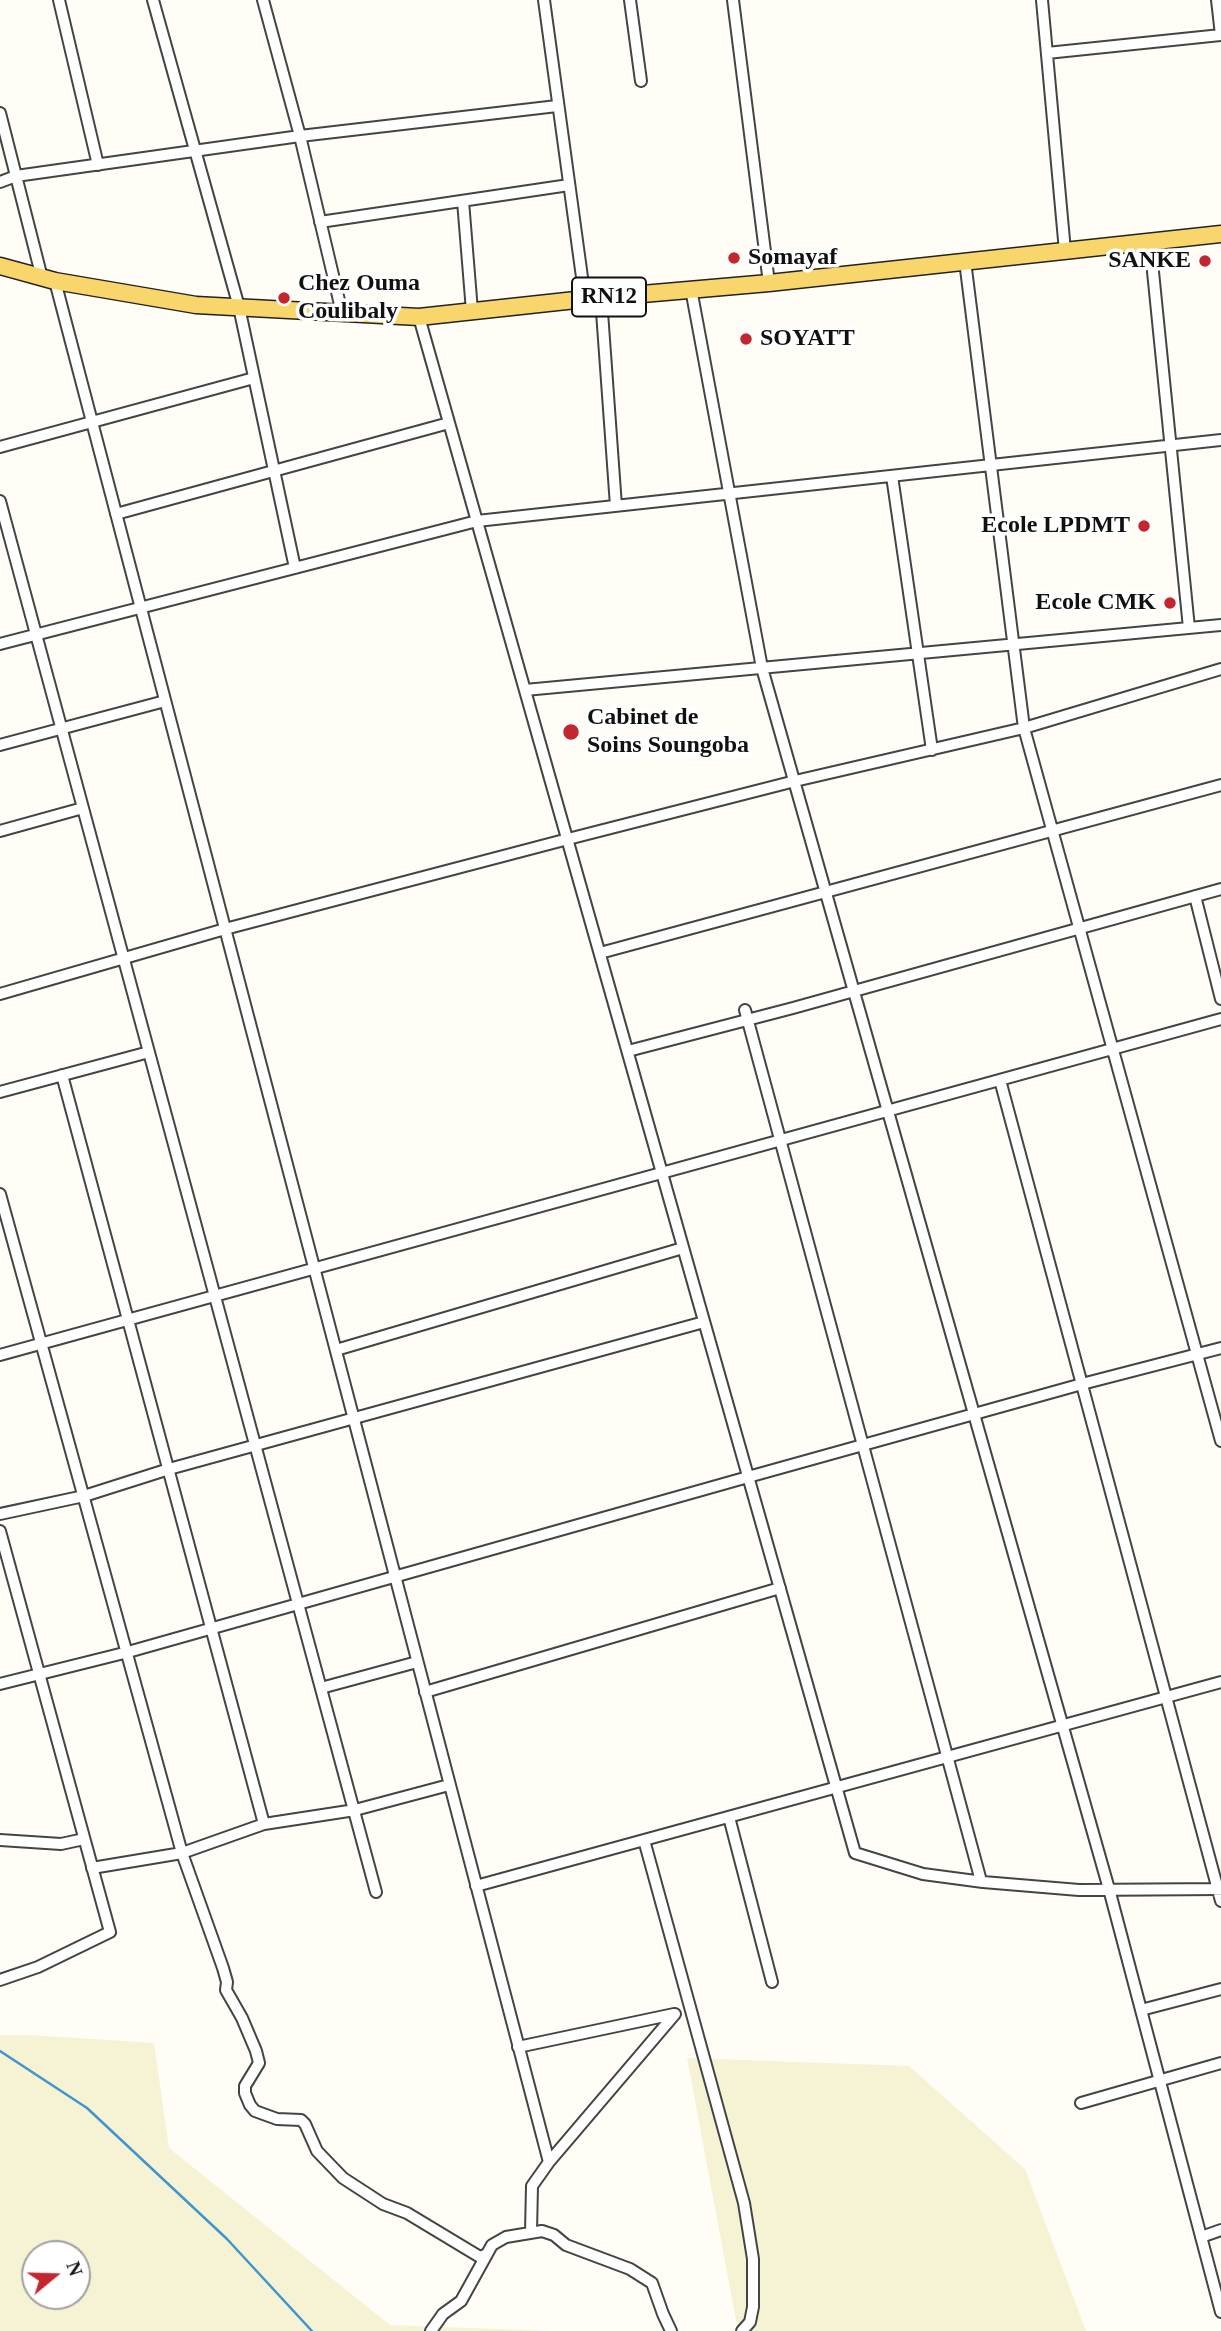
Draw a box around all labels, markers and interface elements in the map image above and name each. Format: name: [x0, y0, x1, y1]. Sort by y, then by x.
place label: Somayaf: [748, 244, 837, 272]
place label: SANKE: [1108, 247, 1191, 275]
marker: Somayaf: [726, 250, 742, 266]
marker: SANKE: [1197, 253, 1213, 269]
place label: Chez Ouma Coulibaly: [298, 270, 420, 326]
road number: RN12: [572, 278, 646, 316]
marker: Chez Ouma Coulibaly: [276, 290, 292, 306]
place label: SOYATT: [760, 325, 855, 353]
marker: SOYATT: [738, 331, 754, 347]
place label: Ecole LPDMT: [981, 512, 1130, 540]
marker: Ecole LPDMT: [1136, 518, 1152, 534]
place label: Ecole CMK: [1035, 589, 1156, 617]
marker: Ecole CMK: [1162, 595, 1178, 611]
place label: Cabinet de Soins Soungoba: [587, 704, 749, 760]
marker: Cabinet de Soins Soungoba: [561, 722, 581, 742]
north arrow: [21, 2240, 91, 2310]
text: N: [62, 2259, 87, 2279]

